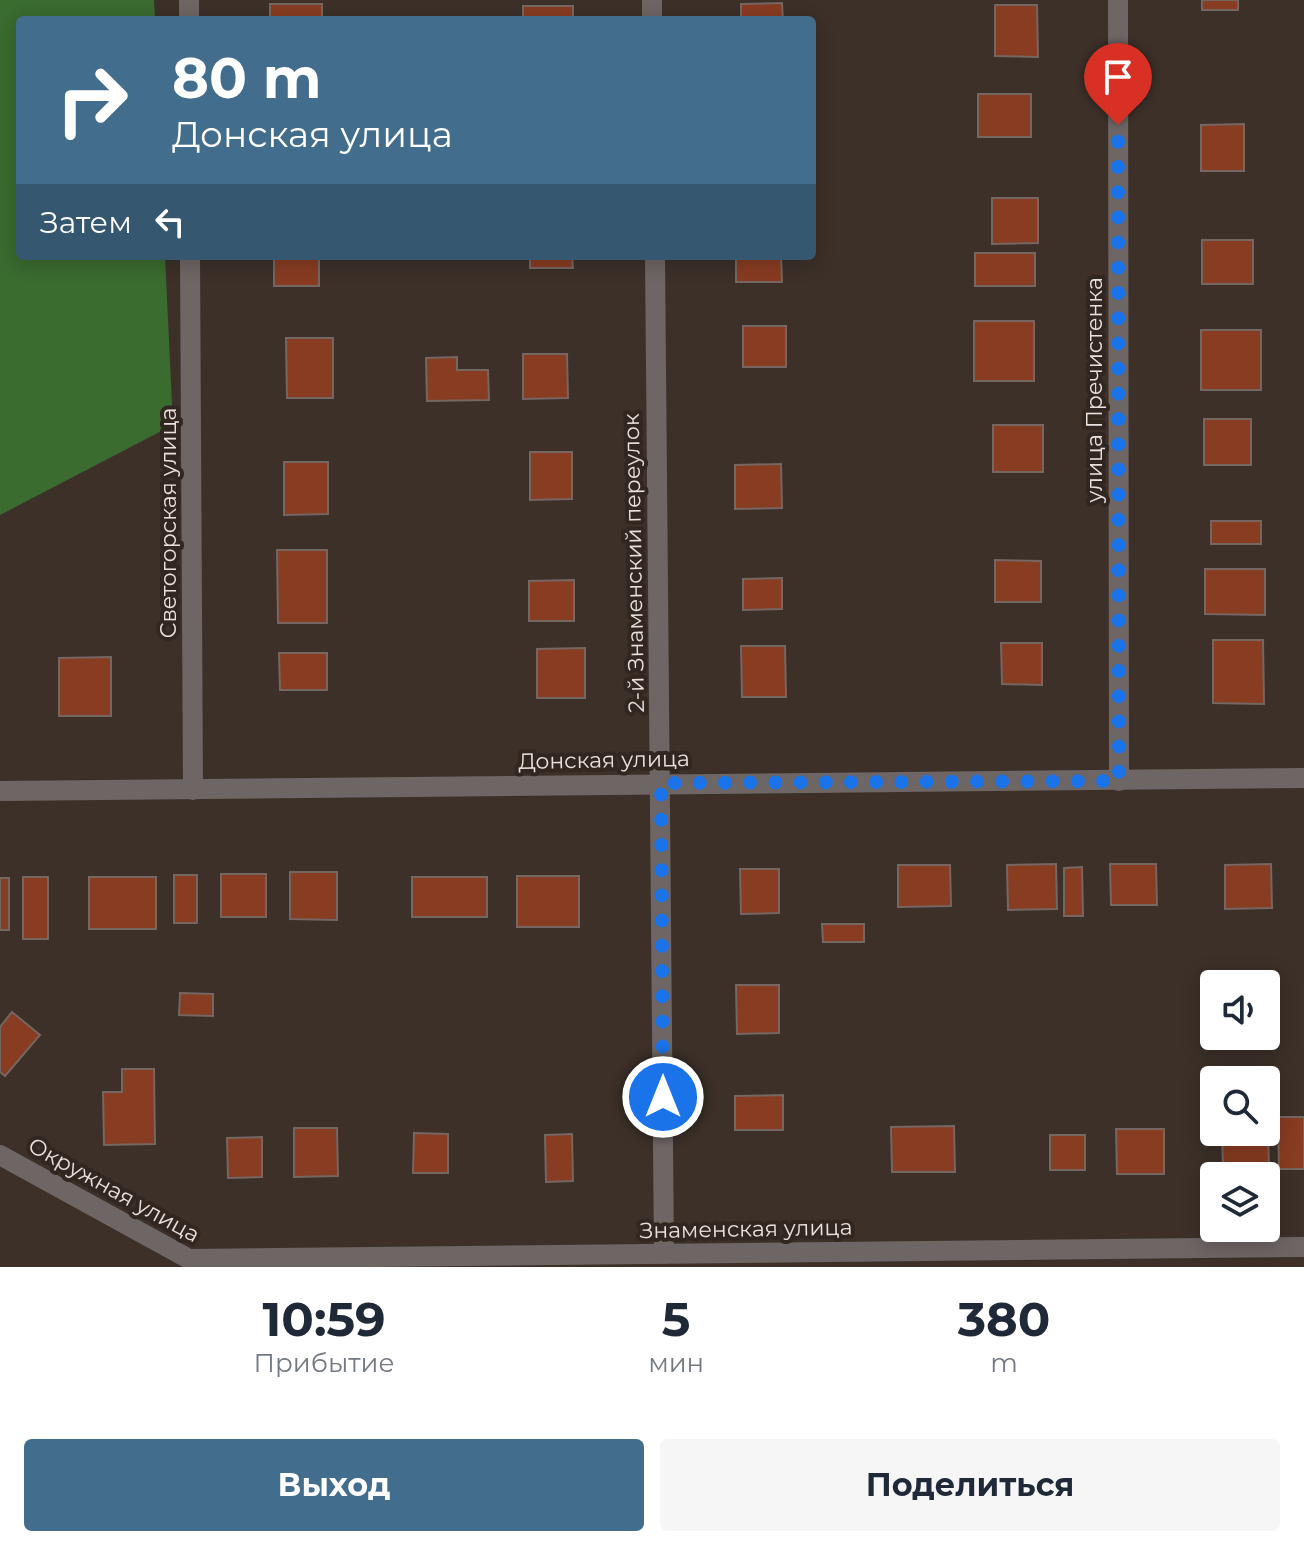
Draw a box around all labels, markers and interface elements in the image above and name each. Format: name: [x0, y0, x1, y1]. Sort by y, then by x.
pin: [1084, 43, 1152, 125]
text: 80 m: [172, 44, 322, 112]
icon: right: [40, 48, 144, 152]
icon: arrive: [1096, 55, 1140, 99]
text: Донская улица: [172, 112, 453, 156]
icon: left: [148, 200, 192, 244]
text: Затем: [40, 204, 132, 241]
street label: улица Пречистенка: [1081, 277, 1108, 504]
street label: Светогорская улица: [155, 408, 182, 638]
street label: 2-й Знаменский переулок: [618, 413, 650, 713]
street label: Донская улица: [518, 745, 690, 775]
map controls: [1200, 970, 1280, 1242]
button: sound: [1200, 970, 1280, 1050]
position arrow: [621, 1055, 705, 1139]
button: search: [1200, 1066, 1280, 1146]
street label: Окружная улица: [24, 1132, 204, 1248]
button: layers: [1200, 1162, 1280, 1242]
street label: Знаменская улица: [639, 1214, 853, 1244]
text: 10:59: [263, 1290, 386, 1348]
text: 5: [662, 1290, 690, 1348]
text: 380: [958, 1290, 1050, 1348]
text: Прибытие: [254, 1347, 395, 1379]
text: мин: [648, 1347, 704, 1379]
text: m: [990, 1347, 1018, 1379]
button: Выход: [24, 1439, 644, 1531]
button: Поделиться: [660, 1439, 1280, 1531]

